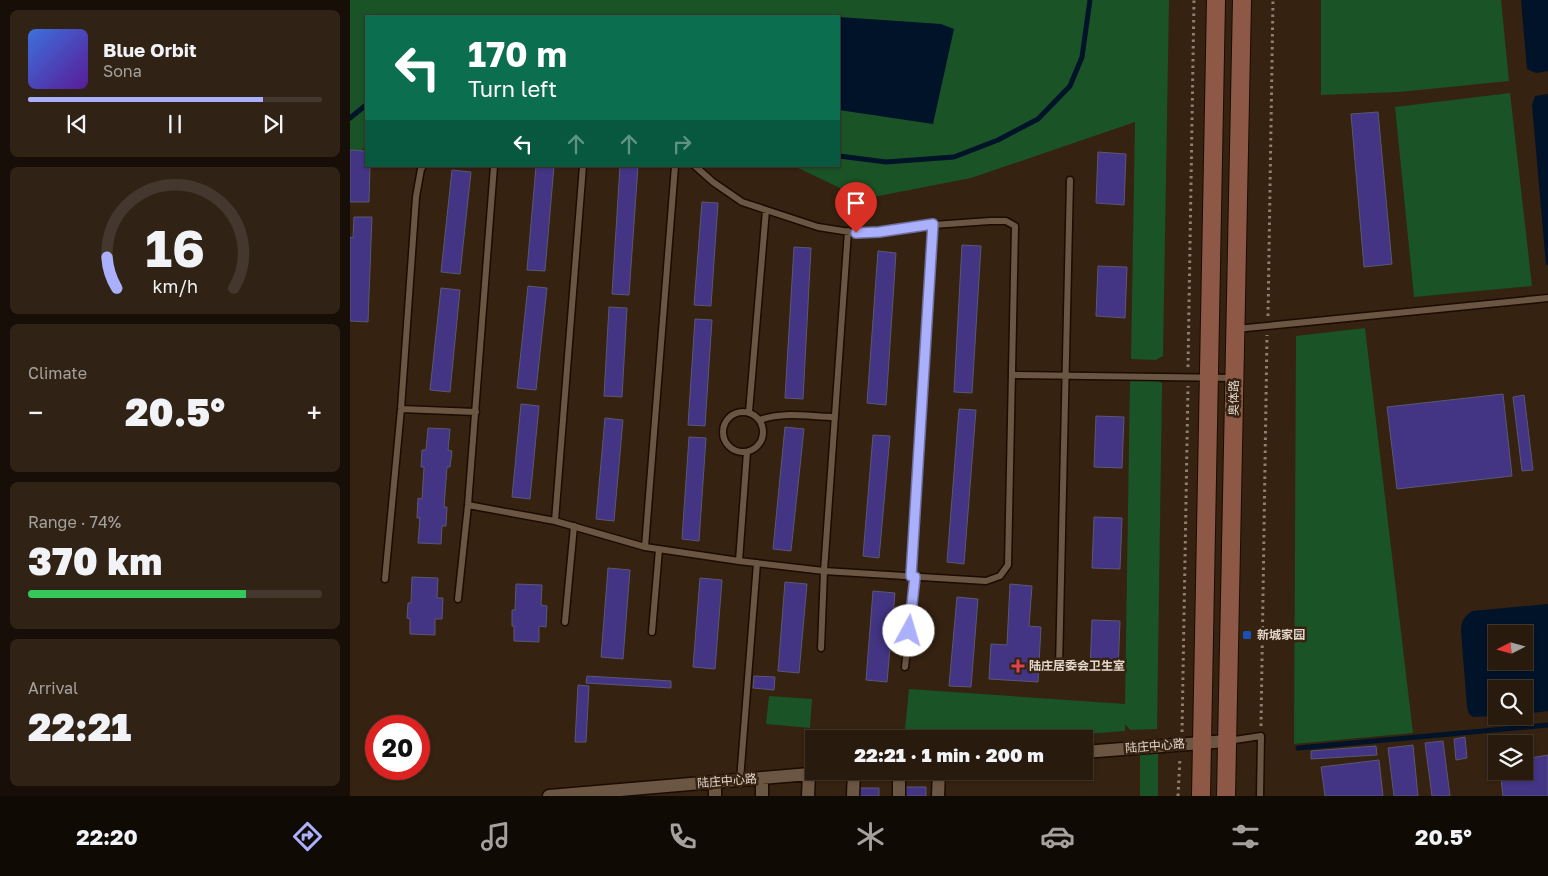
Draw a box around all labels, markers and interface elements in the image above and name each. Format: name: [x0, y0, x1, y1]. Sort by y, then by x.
text: 170 m: [468, 33, 567, 75]
icon: left: [385, 35, 450, 100]
text: Blue Orbit: [103, 38, 197, 61]
text: Sona: [103, 61, 142, 81]
text: Turn left: [468, 75, 557, 102]
icon: previous: [63, 110, 91, 138]
icon: pause: [161, 110, 189, 138]
icon: next: [259, 110, 287, 138]
icon: left: [509, 130, 537, 158]
icon: ahead: [562, 130, 590, 158]
icon: ahead: [615, 130, 643, 158]
icon: right: [668, 130, 696, 158]
pin: [835, 182, 877, 233]
icon: arrive: [842, 189, 870, 217]
text: 16: [145, 216, 205, 278]
text: km/h: [152, 275, 198, 297]
text: Climate: [28, 363, 87, 383]
street label: 奥体路: [1226, 380, 1241, 416]
text: 20.5°: [125, 389, 225, 434]
text: −: [28, 396, 43, 429]
text: +: [307, 396, 322, 429]
text: Range · 74%: [28, 512, 121, 532]
text: 370 km: [28, 538, 162, 583]
position arrow: [882, 604, 934, 656]
north arrow: [1488, 625, 1532, 670]
map controls: [1488, 625, 1533, 780]
place label: 新城家园: [1257, 627, 1305, 642]
marker: 新城家园: [1241, 629, 1253, 641]
place label: 陆庄居委会卫生室: [1029, 658, 1125, 673]
marker: 陆庄居委会卫生室: [1011, 659, 1025, 673]
text: Arrival: [28, 678, 78, 698]
button: search: [1488, 680, 1533, 725]
text: 22:21: [28, 704, 131, 749]
speed limit sign: 20: [365, 715, 430, 780]
street label: 陆庄中心路: [1124, 735, 1186, 756]
button: layers: [1488, 735, 1533, 780]
text: 22:21 · 1 min · 200 m: [854, 743, 1044, 766]
street label: 陆庄中心路: [696, 770, 758, 791]
icon: directions: [290, 819, 325, 854]
icon: music: [478, 819, 513, 854]
icon: phone: [665, 819, 700, 854]
icon: climate: [853, 819, 888, 854]
icon: car: [1040, 819, 1075, 854]
icon: filters: [1228, 819, 1263, 854]
text: 22:20: [76, 823, 138, 850]
text: 20.5°: [1415, 823, 1472, 850]

